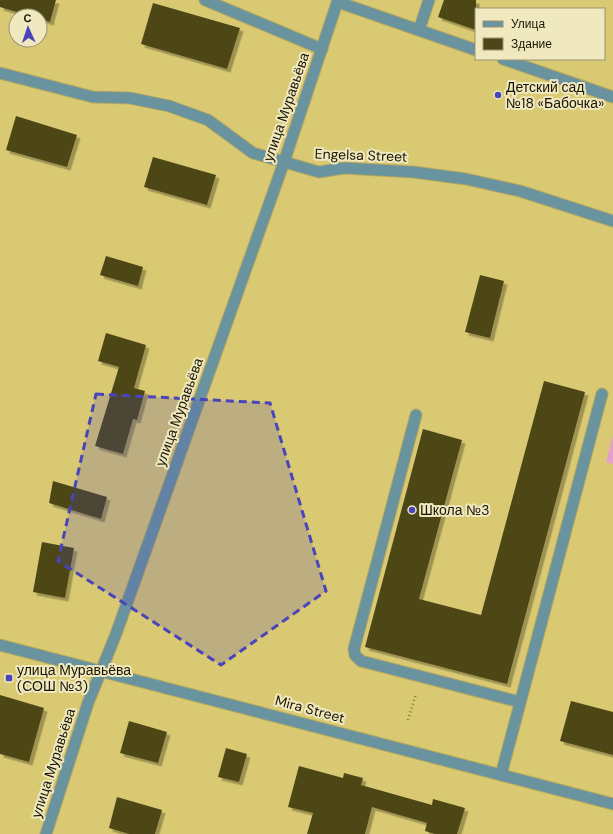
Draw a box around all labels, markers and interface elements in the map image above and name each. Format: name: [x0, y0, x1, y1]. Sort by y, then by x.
north arrow: [8, 8, 48, 48]
legend: [475, 8, 605, 60]
text: С: [23, 11, 32, 25]
text: Улица: [511, 16, 545, 32]
text: Здание: [511, 36, 552, 52]
street label: улица Муравьёва: [259, 50, 313, 164]
place label: Детский сад №18 «Бабочка»: [506, 78, 604, 112]
marker: Детский сад №18 «Бабочка»: [493, 90, 503, 100]
street label: Engelsa Street: [314, 144, 408, 166]
street label: улица Муравьёва: [151, 355, 207, 469]
place label: Школа №3: [420, 501, 490, 519]
marker: Школа №3: [407, 505, 417, 515]
place label: улица Муравьёва (СОШ №3): [17, 661, 131, 695]
marker: улица Муравьёва (СОШ №3): [4, 673, 14, 683]
street label: Mira Street: [273, 691, 347, 727]
street label: улица Муравьёва: [27, 706, 79, 820]

